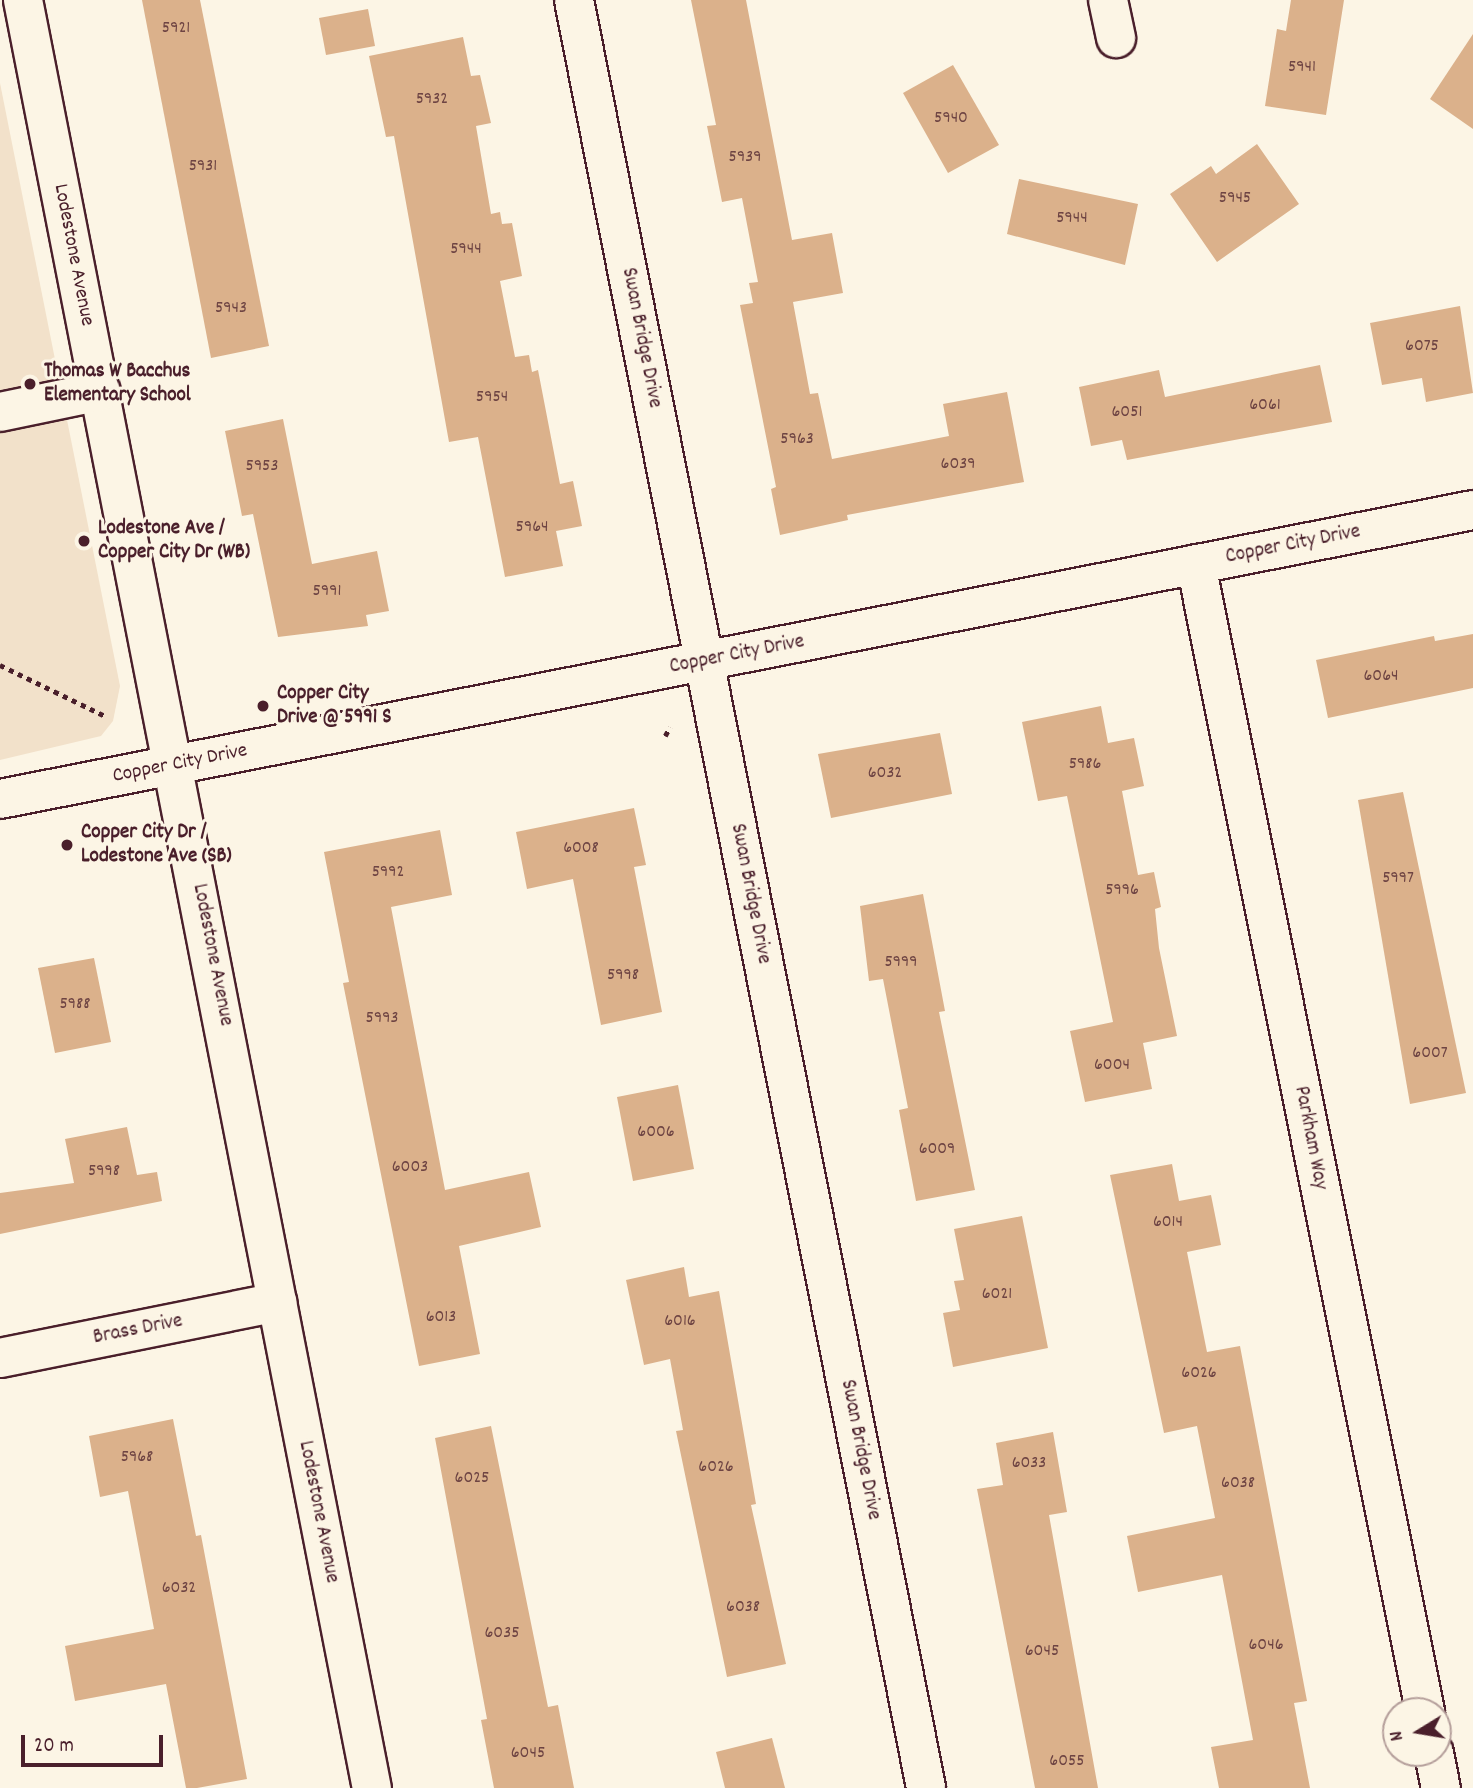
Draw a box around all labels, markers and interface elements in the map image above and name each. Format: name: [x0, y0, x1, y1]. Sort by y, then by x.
house number: 5921: [162, 18, 190, 40]
house number: 5941: [1288, 57, 1316, 79]
house number: 5932: [416, 89, 448, 111]
house number: 5940: [934, 108, 968, 130]
house number: 5939: [729, 147, 761, 169]
house number: 5931: [189, 156, 217, 178]
street label: Lodestone Avenue: [47, 182, 99, 328]
house number: 5945: [1219, 188, 1251, 210]
house number: 5944: [1056, 208, 1088, 230]
house number: 5944: [450, 239, 482, 261]
street label: Swan Bridge Drive: [615, 266, 667, 410]
house number: 5943: [215, 298, 247, 320]
house number: 6075: [1405, 336, 1439, 358]
place label: Thomas W Bacchus Elementary School: [44, 359, 191, 409]
marker: Thomas W Bacchus Elementary School: [22, 376, 38, 392]
house number: 5954: [476, 387, 508, 409]
house number: 6061: [1249, 395, 1281, 417]
house number: 6051: [1112, 402, 1142, 424]
house number: 5963: [780, 429, 814, 451]
house number: 6039: [941, 454, 975, 476]
house number: 5953: [246, 456, 278, 478]
place label: Lodestone Ave / Copper City Dr (WB): [98, 516, 250, 566]
house number: 5964: [516, 517, 548, 539]
street label: Copper City Drive: [1224, 520, 1362, 570]
marker: Lodestone Ave / Copper City Dr (WB): [76, 533, 92, 549]
house number: 5991: [313, 581, 341, 603]
street label: Copper City Drive: [668, 630, 806, 680]
house number: 6064: [1364, 666, 1398, 688]
place label: Copper City Drive @ 5991 S: [277, 681, 392, 731]
marker: Copper City Drive @ 5991 S: [255, 698, 271, 714]
street label: Copper City Drive: [111, 739, 249, 789]
house number: 5986: [1069, 754, 1101, 776]
house number: 6032: [868, 763, 902, 785]
place label: Copper City Dr / Lodestone Ave (SB): [81, 820, 232, 870]
street label: Swan Bridge Drive: [724, 822, 776, 966]
marker: Copper City Dr / Lodestone Ave (SB): [59, 837, 75, 853]
house number: 6008: [563, 838, 599, 860]
house number: 5992: [372, 862, 404, 884]
house number: 5997: [1382, 868, 1414, 890]
house number: 5996: [1105, 880, 1139, 902]
street label: Lodestone Avenue: [186, 882, 238, 1028]
house number: 5999: [884, 952, 918, 974]
house number: 5998: [607, 965, 639, 987]
house number: 5988: [59, 994, 91, 1016]
house number: 5993: [366, 1008, 398, 1030]
house number: 6007: [1412, 1043, 1448, 1065]
house number: 6004: [1094, 1055, 1130, 1077]
street label: Parkham Way: [1288, 1084, 1332, 1192]
house number: 6006: [637, 1122, 675, 1144]
house number: 6009: [919, 1139, 955, 1161]
house number: 6003: [392, 1157, 428, 1179]
house number: 5998: [88, 1161, 120, 1183]
house number: 6014: [1153, 1212, 1183, 1234]
house number: 6021: [982, 1284, 1012, 1306]
house number: 6013: [426, 1307, 456, 1329]
street label: Brass Drive: [91, 1309, 185, 1351]
house number: 6016: [664, 1311, 696, 1333]
house number: 6026: [1181, 1363, 1217, 1385]
street label: Swan Bridge Drive: [834, 1378, 886, 1522]
street label: Lodestone Avenue: [292, 1439, 344, 1585]
house number: 5968: [121, 1447, 153, 1469]
house number: 6033: [1012, 1453, 1046, 1475]
house number: 6026: [698, 1457, 734, 1479]
house number: 6025: [455, 1468, 489, 1490]
house number: 6038: [1221, 1473, 1255, 1495]
house number: 6032: [162, 1578, 196, 1600]
house number: 6038: [726, 1597, 760, 1619]
house number: 6035: [485, 1623, 519, 1645]
house number: 6046: [1249, 1635, 1283, 1657]
house number: 6045: [1025, 1641, 1059, 1663]
north arrow: [1382, 1697, 1452, 1767]
scale bar: [24, 1722, 166, 1766]
text: N: [1384, 1729, 1412, 1743]
text: 20 m: [34, 1732, 74, 1762]
house number: 6045: [511, 1743, 545, 1765]
house number: 6055: [1049, 1751, 1085, 1773]

